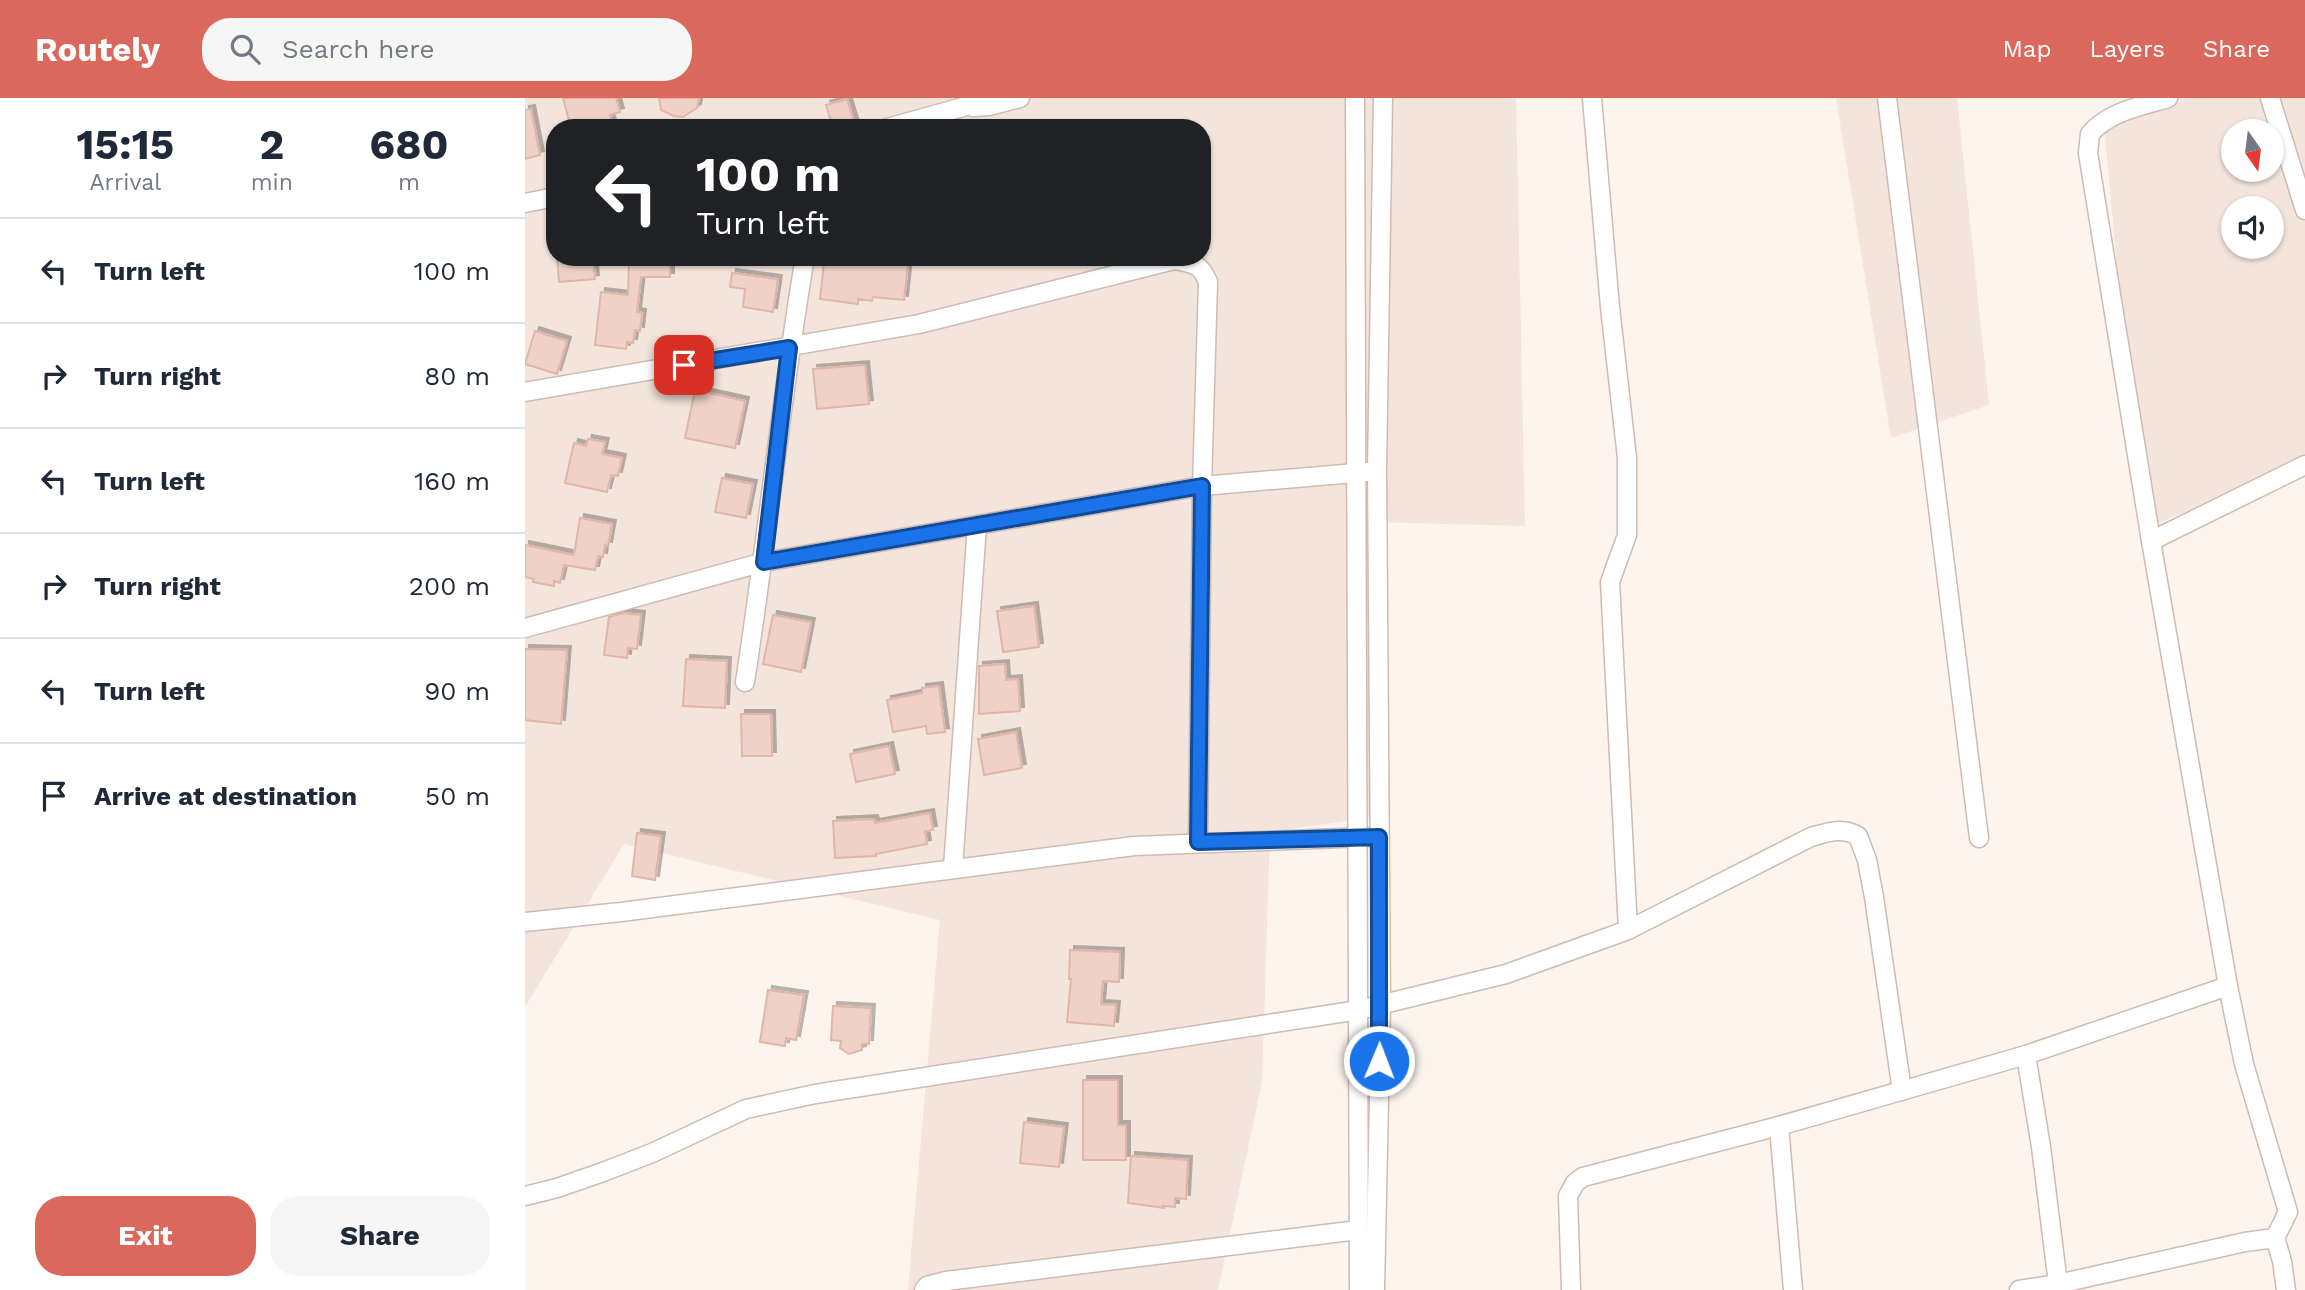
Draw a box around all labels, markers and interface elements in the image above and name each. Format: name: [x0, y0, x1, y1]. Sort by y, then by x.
search box: [202, 18, 692, 81]
text: Routely: [35, 30, 160, 69]
icon: search: [226, 30, 264, 68]
text: Search here: [282, 34, 434, 64]
text: Map: [2003, 35, 2051, 63]
text: Layers: [2089, 35, 2165, 63]
text: Share: [2203, 35, 2270, 63]
north arrow: [2221, 119, 2284, 182]
map controls: [2221, 119, 2284, 259]
text: 15:15: [76, 120, 174, 169]
text: 2: [259, 120, 284, 169]
text: 680: [369, 120, 449, 169]
text: 100 m: [696, 145, 840, 203]
icon: left: [581, 147, 672, 238]
text: Arrival: [89, 169, 161, 196]
text: min: [251, 169, 293, 196]
text: m: [398, 169, 420, 196]
button: sound: [2221, 196, 2284, 259]
text: Turn left: [696, 204, 829, 242]
icon: left: [35, 252, 73, 290]
text: Turn left: [94, 256, 205, 286]
text: 100 m: [414, 256, 490, 286]
pin: [654, 335, 714, 395]
icon: arrive: [665, 346, 703, 384]
icon: right: [35, 357, 73, 395]
text: Turn right: [94, 361, 221, 391]
text: 80 m: [424, 361, 490, 391]
icon: left: [35, 462, 73, 500]
text: Turn left: [94, 466, 205, 496]
text: 160 m: [414, 466, 490, 496]
icon: right: [35, 567, 73, 605]
text: Turn right: [94, 571, 221, 601]
text: 200 m: [409, 571, 490, 601]
icon: left: [35, 672, 73, 710]
text: Turn left: [94, 676, 205, 706]
text: 90 m: [424, 676, 490, 706]
icon: arrive: [35, 777, 73, 815]
text: Arrive at destination: [94, 781, 357, 811]
text: 50 m: [425, 781, 490, 811]
position arrow: [1342, 1024, 1416, 1098]
button: Exit: [35, 1196, 256, 1276]
button: Share: [270, 1196, 490, 1276]

